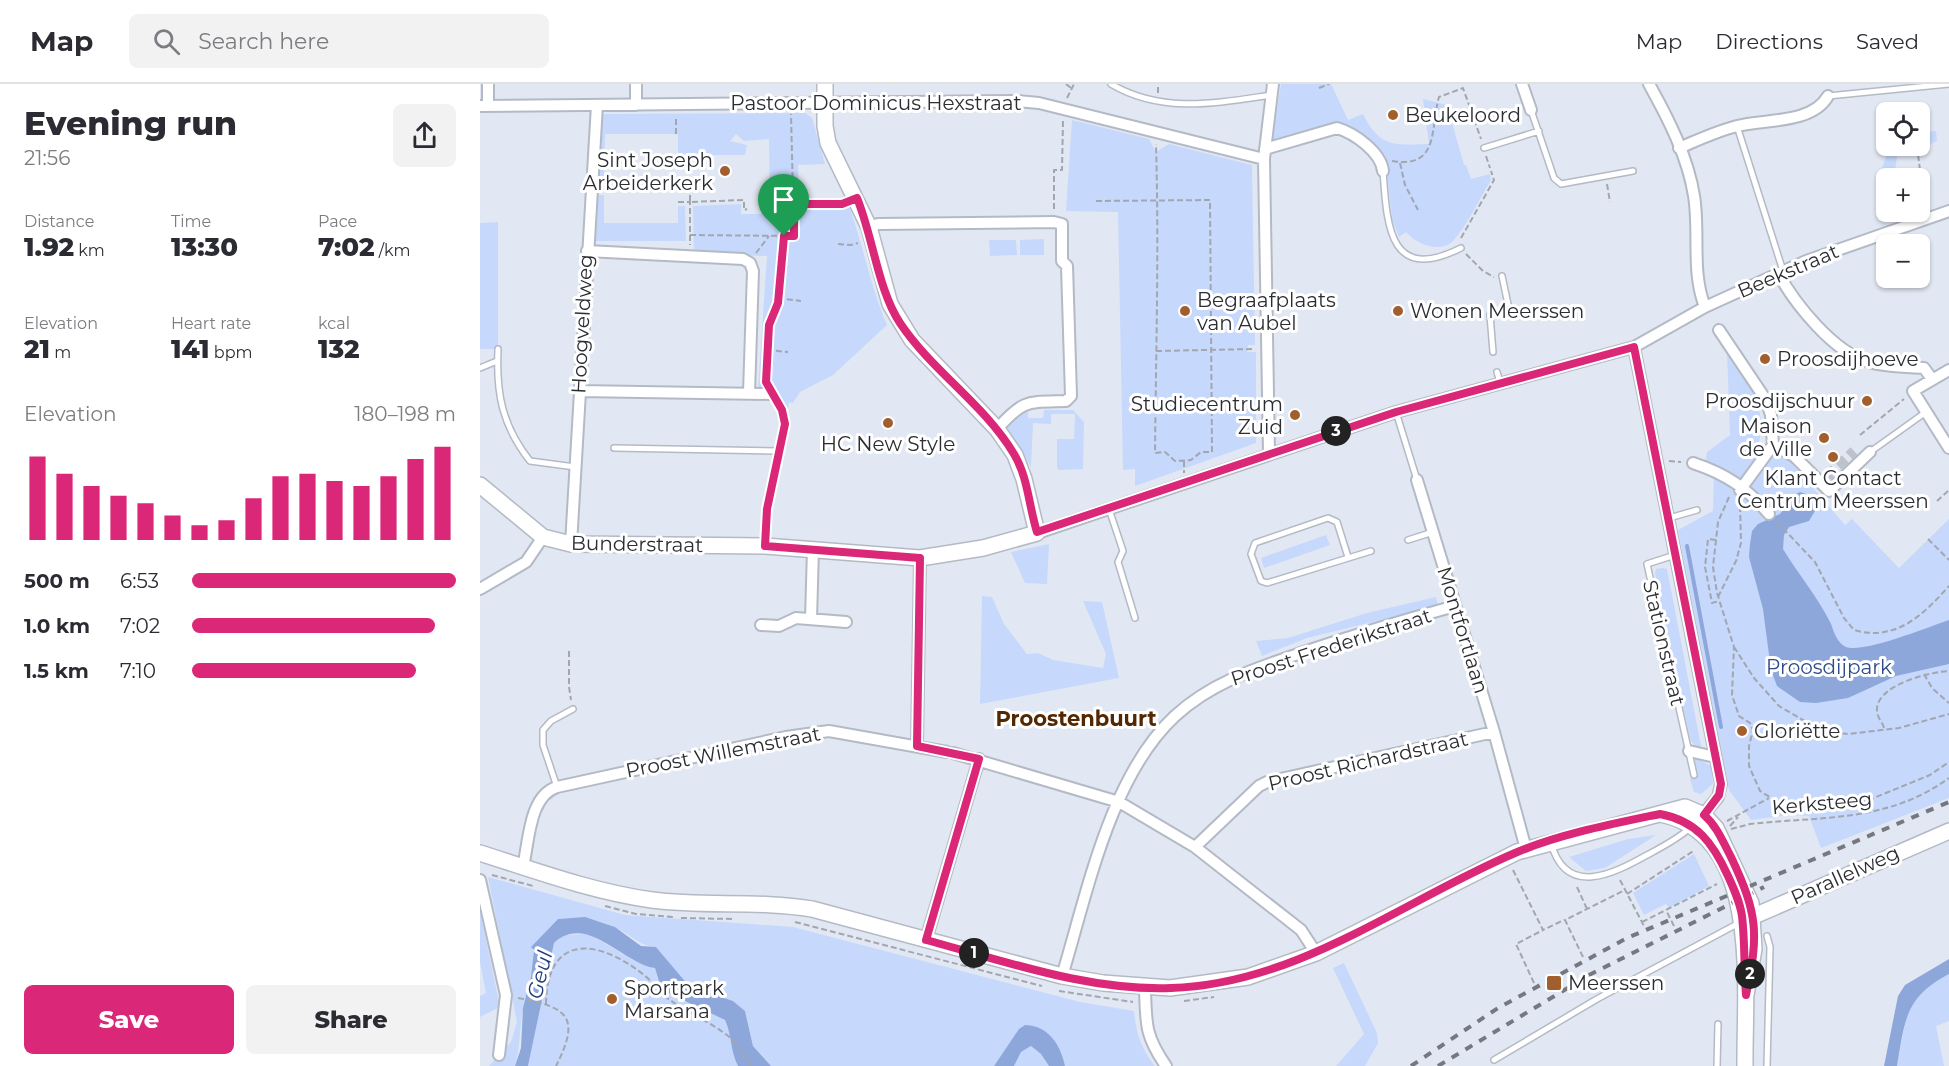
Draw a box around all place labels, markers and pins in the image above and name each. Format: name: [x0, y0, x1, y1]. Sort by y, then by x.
place label: Beukeloord: [1405, 103, 1521, 127]
marker: Beukeloord: [1386, 108, 1400, 122]
place label: Sint Joseph Arbeiderkerk: [583, 148, 713, 195]
marker: Sint Joseph Arbeiderkerk: [718, 164, 732, 178]
pin: [758, 174, 809, 236]
place label: Begraafplaats van Aubel: [1197, 288, 1336, 335]
place label: Wonen Meerssen: [1410, 299, 1584, 323]
marker: Begraafplaats van Aubel: [1178, 304, 1192, 318]
marker: Wonen Meerssen: [1391, 304, 1405, 318]
place label: Proosdijhoeve: [1777, 347, 1919, 371]
marker: Proosdijhoeve: [1758, 352, 1772, 366]
place label: Proosdijschuur: [1705, 389, 1855, 413]
place label: Studiecentrum Zuid: [1131, 392, 1283, 439]
marker: Proosdijschuur: [1860, 394, 1874, 408]
marker: Studiecentrum Zuid: [1288, 408, 1302, 422]
place label: Maison de Ville: [1739, 414, 1812, 461]
marker: HC New Style: [881, 416, 895, 430]
pin: 3: [1321, 416, 1351, 446]
marker: Maison de Ville: [1817, 431, 1831, 445]
place label: HC New Style: [821, 432, 955, 456]
marker: Klant Contact Centrum Meerssen: [1826, 450, 1840, 464]
place label: Klant Contact Centrum Meerssen: [1737, 466, 1929, 513]
place label: Gloriëtte: [1754, 719, 1840, 743]
marker: Gloriëtte: [1735, 724, 1749, 738]
pin: 1: [959, 938, 989, 968]
pin: 2: [1735, 959, 1765, 989]
place label: Meerssen: [1568, 971, 1664, 995]
marker: Meerssen: [1545, 974, 1563, 992]
place label: Sportpark Marsana: [624, 976, 724, 1023]
marker: Sportpark Marsana: [605, 992, 619, 1006]

